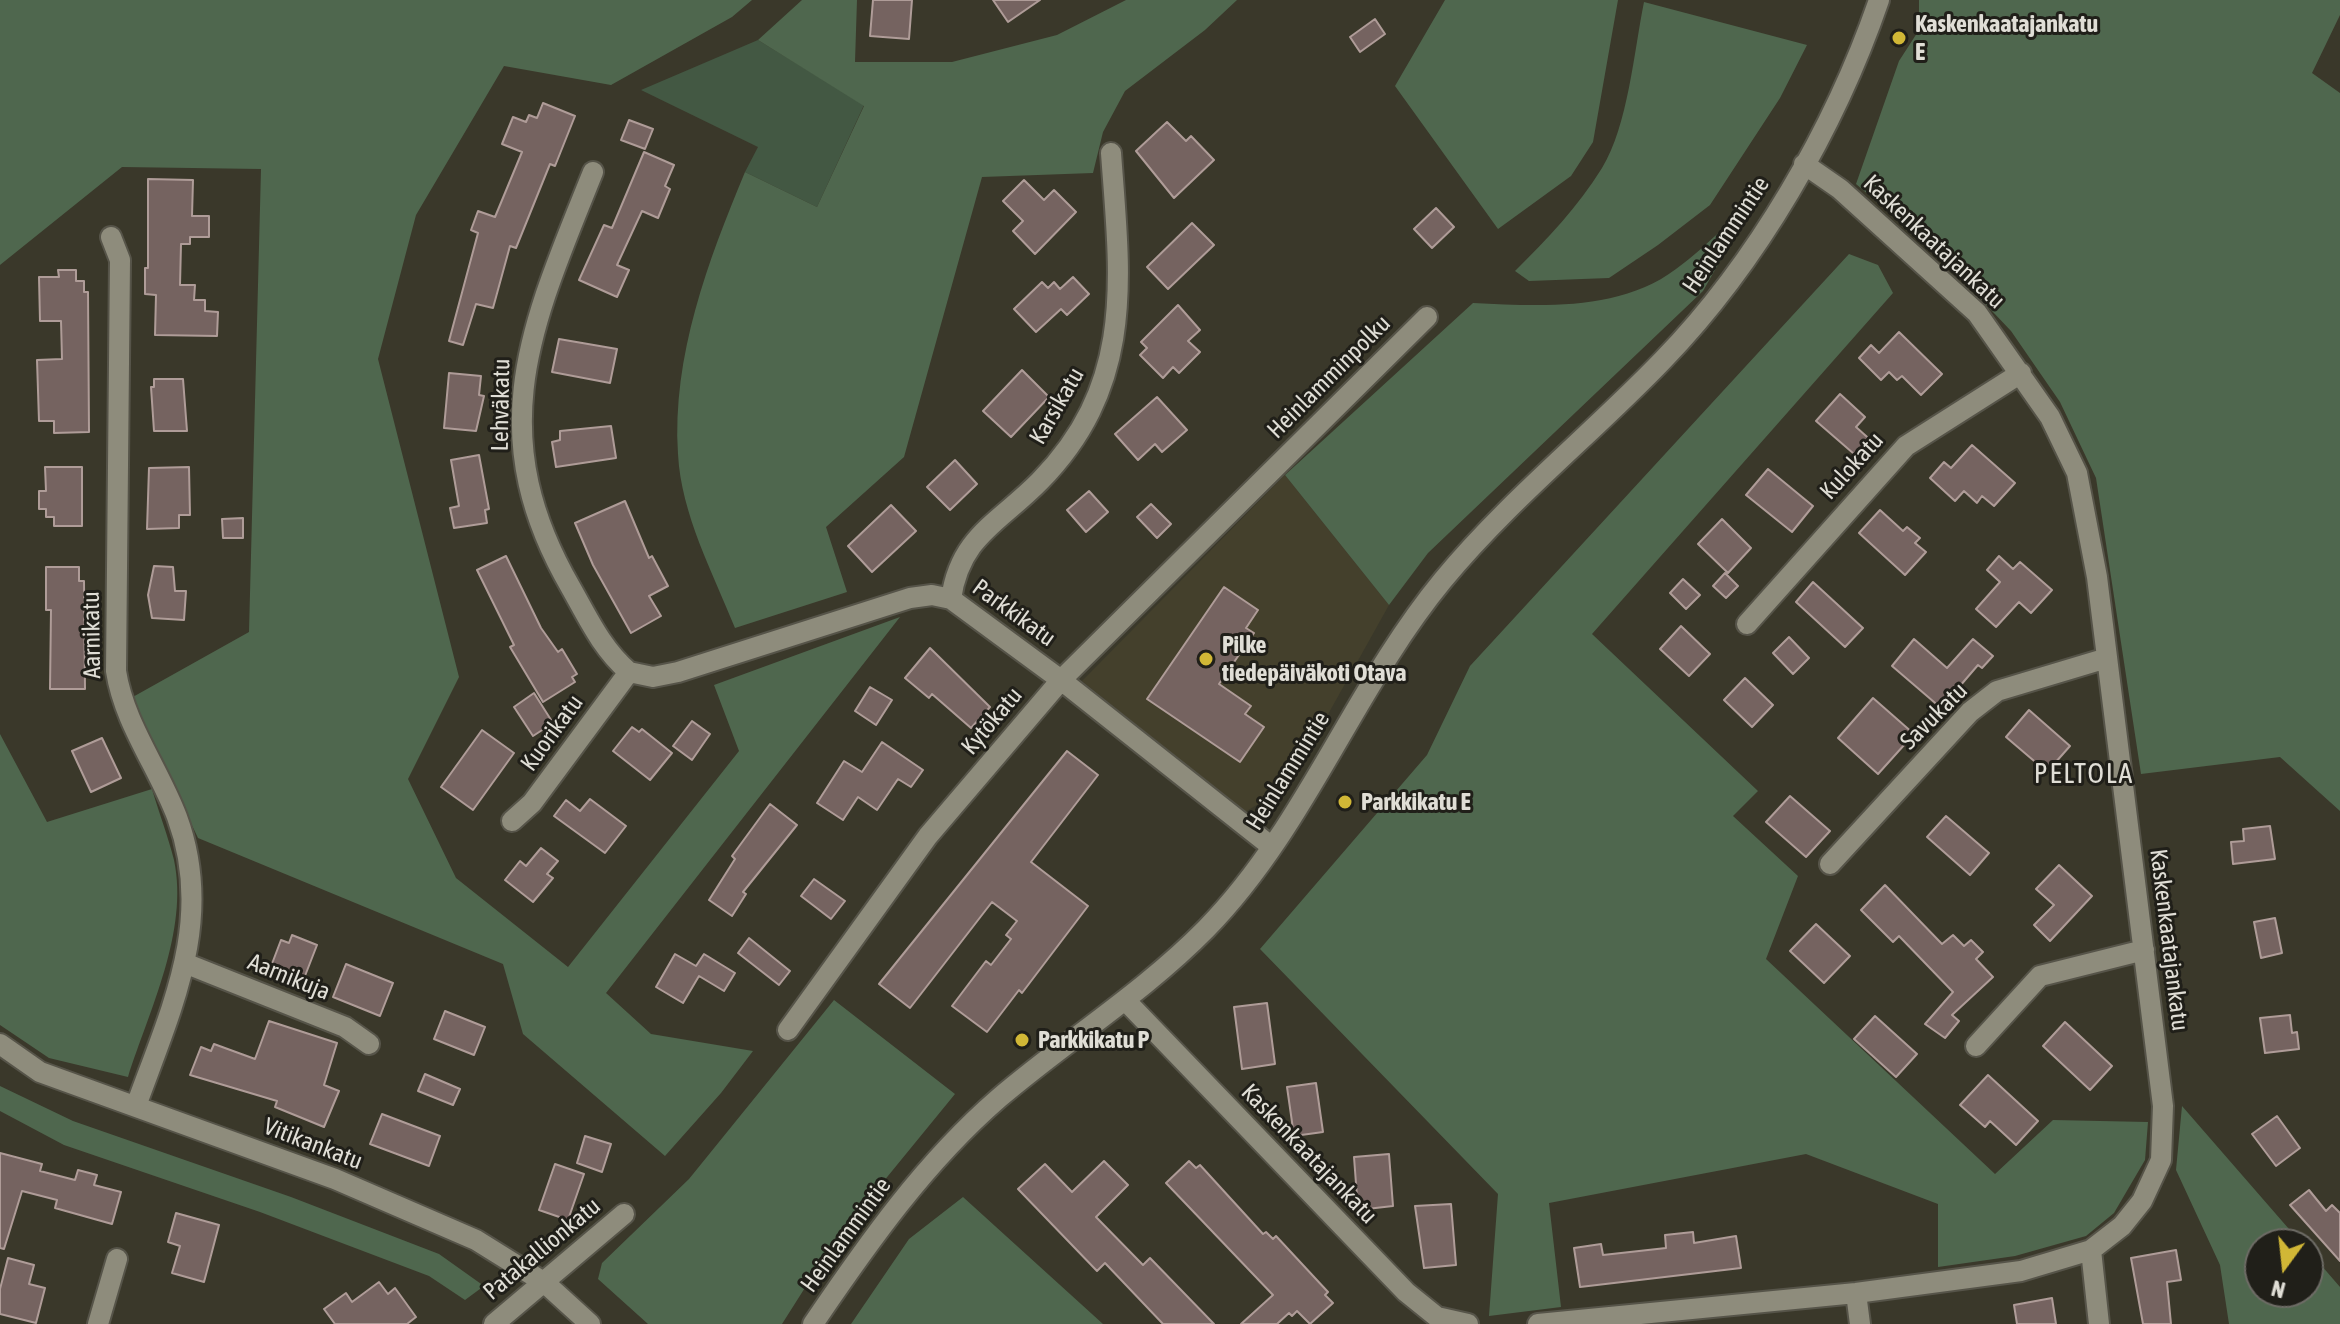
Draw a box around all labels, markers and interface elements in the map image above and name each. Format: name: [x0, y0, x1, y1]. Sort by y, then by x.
place label: Kaskenkaatajankatu E: [1915, 10, 2098, 66]
marker: Kaskenkaatajankatu E: [1890, 29, 1908, 47]
street label: Kaskenkaatajankatu: [1857, 169, 2011, 315]
street label: Heinlammintie: [1676, 171, 1776, 299]
street label: Heinlamminpolku: [1261, 309, 1397, 445]
street label: Lehväkatu: [486, 358, 516, 452]
street label: Karsikatu: [1024, 363, 1090, 449]
street label: Kulokatu: [1814, 426, 1890, 506]
street label: Parkkikatu: [967, 573, 1061, 653]
street label: Aarnikatu: [77, 591, 107, 679]
place label: Pilke tiedepäiväkoti Otava: [1222, 631, 1406, 687]
marker: Pilke tiedepäiväkoti Otava: [1197, 650, 1215, 668]
street label: Savukatu: [1894, 676, 1974, 756]
street label: Kytökatu: [956, 681, 1028, 761]
street label: Kuorikatu: [515, 689, 589, 777]
street label: Heinlammintie: [1240, 706, 1336, 836]
district label: PELTOLA: [2034, 757, 2134, 791]
place label: Parkkikatu E: [1361, 788, 1471, 816]
marker: Parkkikatu E: [1336, 793, 1354, 811]
street label: Kaskenkaatajankatu: [2144, 847, 2194, 1033]
street label: Aarnikuja: [244, 948, 334, 1006]
place label: Parkkikatu P: [1038, 1026, 1149, 1054]
marker: Parkkikatu P: [1013, 1031, 1031, 1049]
street label: Kaskenkaatajankatu: [1235, 1078, 1383, 1230]
street label: Vitikankatu: [260, 1112, 366, 1176]
street label: Heinlammintie: [795, 1172, 897, 1298]
street label: Patakallionkatu: [478, 1192, 606, 1306]
north arrow: [2244, 1228, 2324, 1308]
text: N: [2269, 1275, 2288, 1303]

